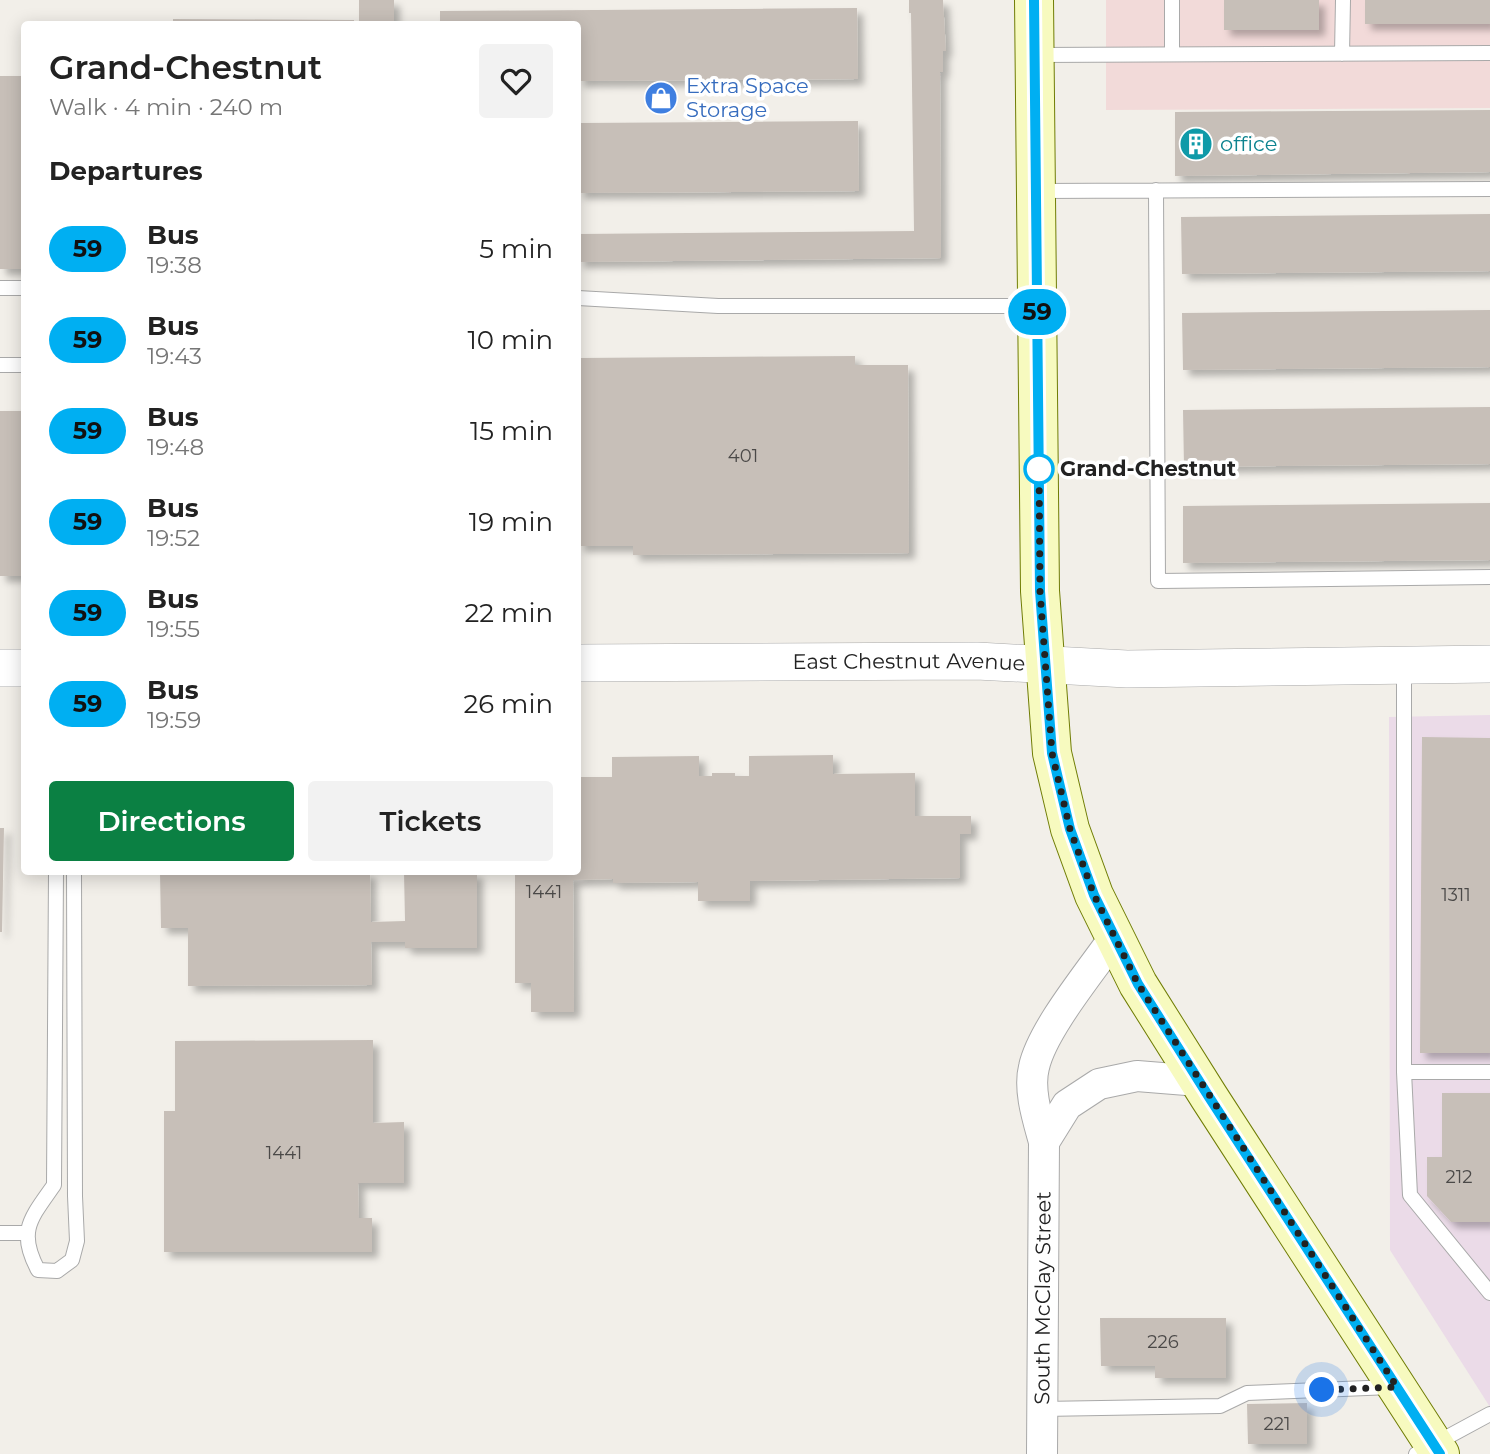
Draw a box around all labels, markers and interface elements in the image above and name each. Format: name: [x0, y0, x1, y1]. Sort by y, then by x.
button: heart: [479, 44, 553, 118]
text: Grand-Chestnut: [49, 47, 322, 87]
place label: Extra Space Storage: [686, 73, 809, 122]
shop icon: Extra Space Storage: [642, 79, 680, 117]
text: Walk · 4 min · 240 m: [49, 93, 283, 121]
building icon: office: [1177, 125, 1215, 163]
place label: office: [1220, 131, 1277, 156]
text: Departures: [49, 155, 203, 187]
text: Bus: [147, 219, 199, 251]
text: 5 min: [479, 233, 553, 265]
text: 59: [73, 234, 102, 263]
text: 19:38: [147, 251, 202, 279]
line badge: 59: [1006, 289, 1068, 335]
text: 59: [1022, 297, 1052, 326]
text: Bus: [147, 310, 199, 342]
text: 10 min: [467, 324, 553, 356]
text: 59: [73, 325, 102, 354]
text: 19:43: [147, 342, 202, 370]
text: Bus: [147, 401, 199, 433]
text: 15 min: [470, 415, 553, 447]
text: 59: [73, 416, 102, 445]
text: 19:48: [147, 433, 204, 461]
house number: 401: [728, 445, 758, 467]
marker: Grand-Chestnut: [1024, 454, 1054, 484]
place label: Grand-Chestnut: [1060, 456, 1236, 481]
text: Bus: [147, 492, 199, 524]
text: 19 min: [469, 506, 553, 538]
text: 59: [73, 507, 102, 536]
text: 19:52: [147, 524, 200, 552]
text: Bus: [147, 583, 199, 615]
text: 22 min: [464, 597, 553, 629]
text: 59: [73, 598, 102, 627]
text: 19:55: [147, 615, 200, 643]
street label: East Chestnut Avenue: [793, 648, 1026, 676]
text: Bus: [147, 674, 199, 706]
text: 26 min: [463, 688, 553, 720]
text: 59: [73, 689, 102, 718]
text: 19:59: [147, 706, 201, 734]
button: Directions: [49, 781, 294, 861]
button: Tickets: [308, 781, 553, 861]
house number: 1441: [526, 881, 562, 903]
house number: 1311: [1441, 884, 1471, 906]
house number: 1441: [266, 1142, 302, 1164]
house number: 212: [1446, 1166, 1472, 1188]
street label: South McClay Street: [1029, 1191, 1056, 1405]
house number: 226: [1147, 1331, 1179, 1353]
your location: [1304, 1372, 1339, 1407]
house number: 221: [1264, 1413, 1290, 1435]

